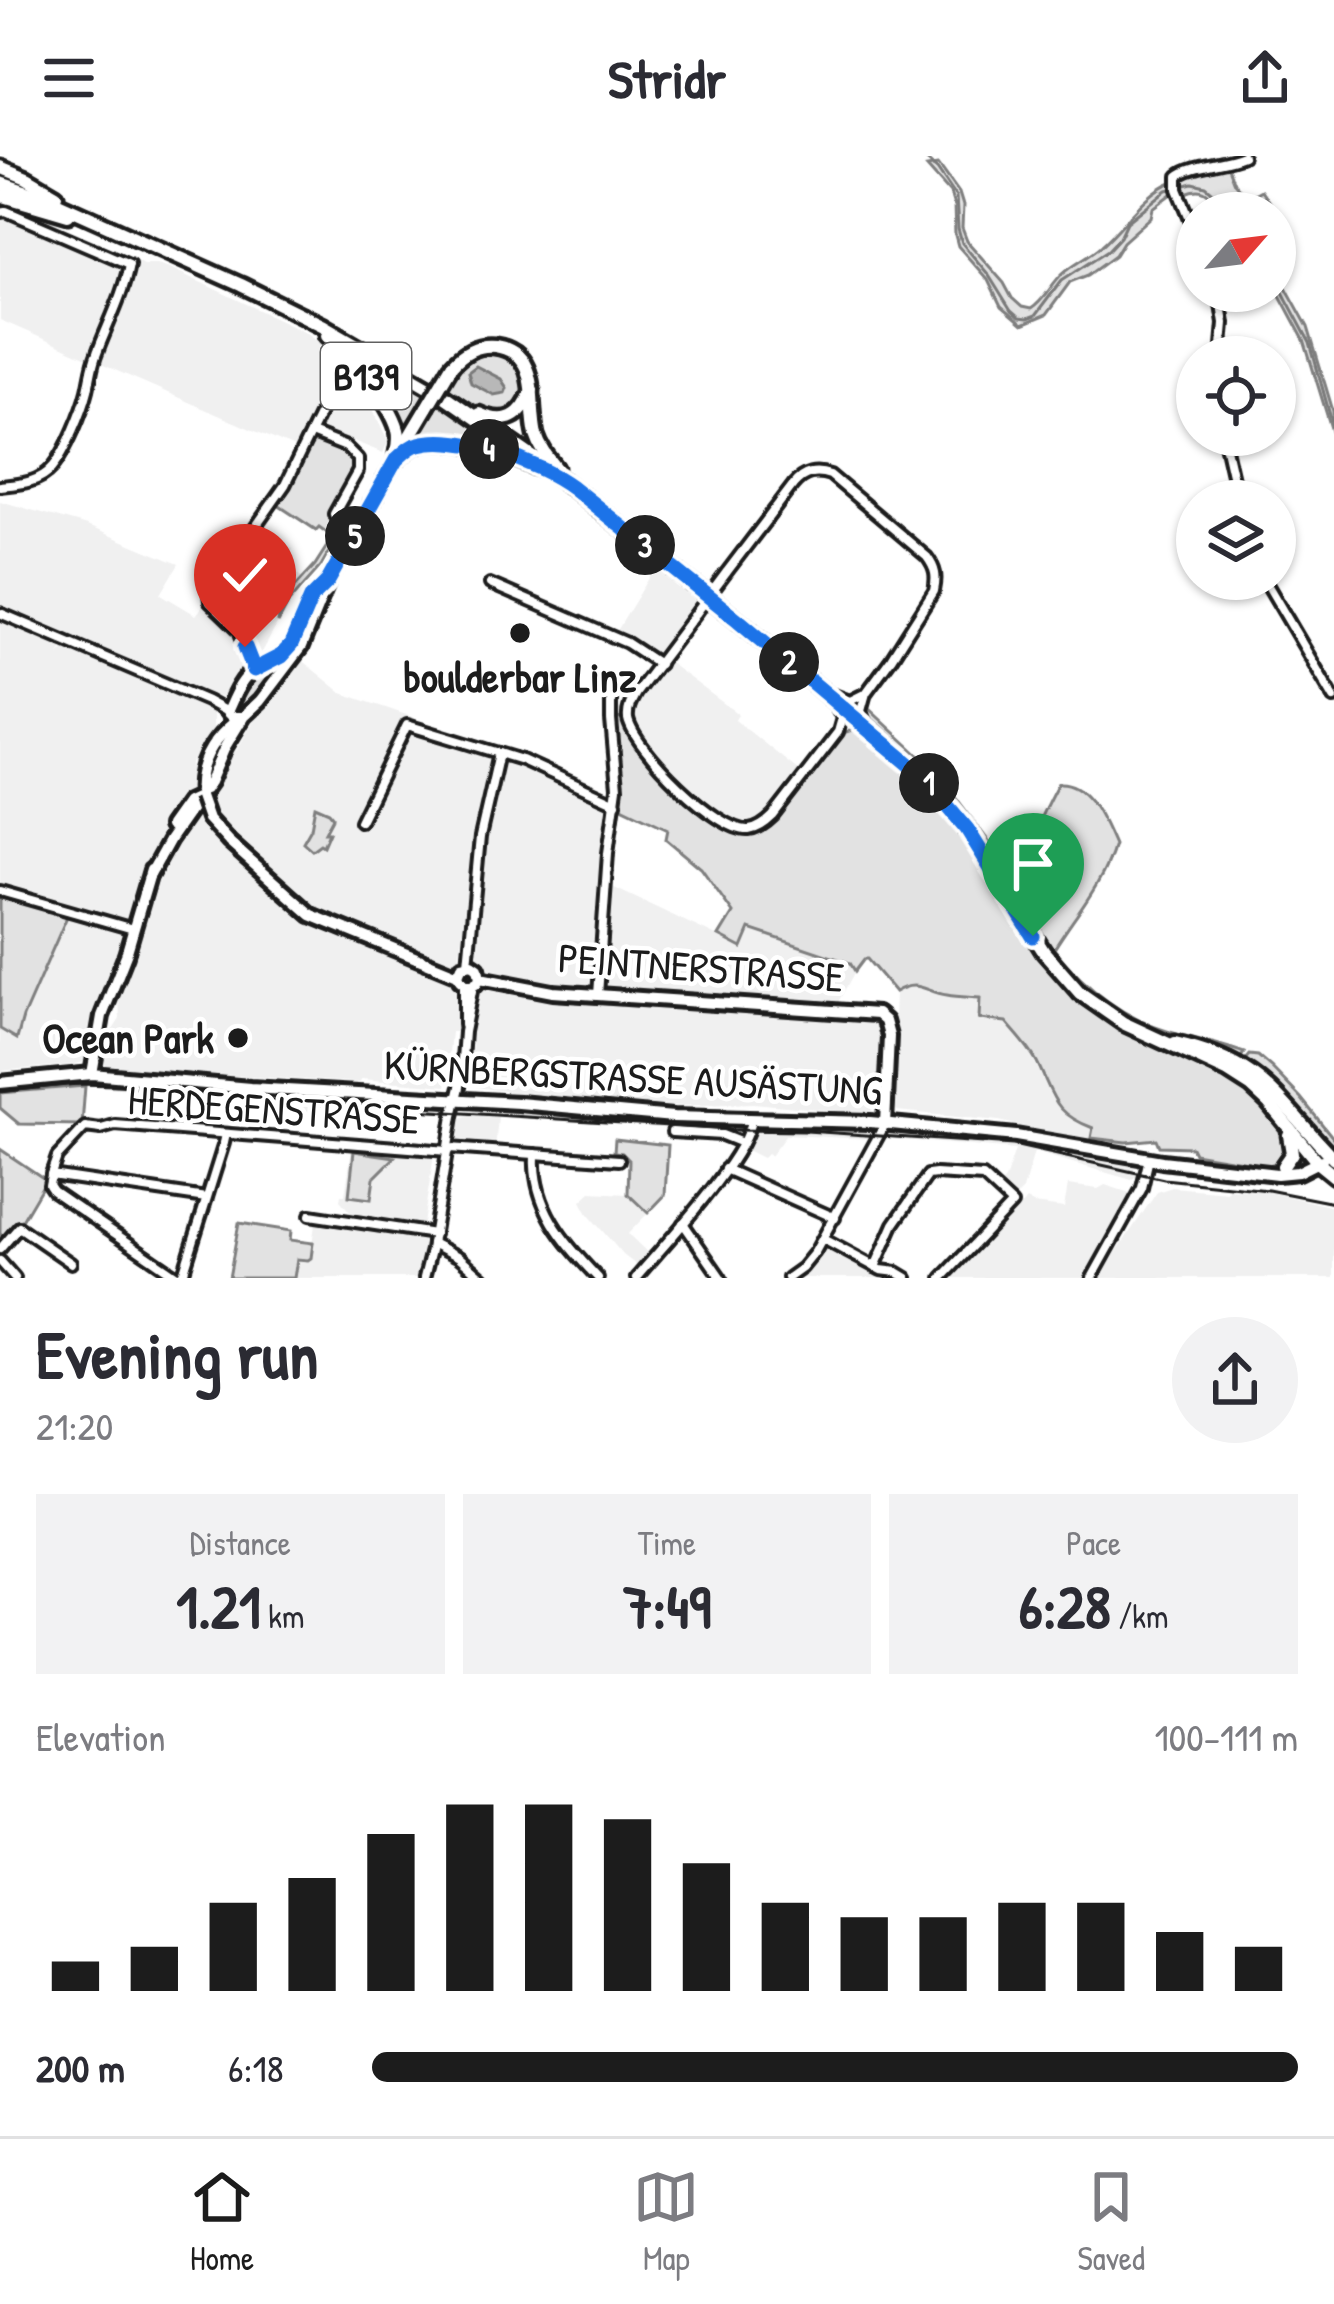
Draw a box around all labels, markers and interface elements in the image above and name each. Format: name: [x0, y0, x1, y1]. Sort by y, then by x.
text: Stridr: [608, 42, 726, 115]
icon: menu: [36, 45, 102, 111]
icon: share: [1232, 45, 1298, 111]
north arrow: [1176, 192, 1296, 312]
map controls: [1176, 192, 1296, 600]
button: locate: [1176, 336, 1296, 456]
road number: B139: [321, 343, 411, 409]
pin: 4: [459, 419, 519, 479]
text: 4: [483, 427, 495, 471]
button: layers: [1176, 480, 1296, 600]
pin: 5: [325, 506, 385, 566]
text: 5: [348, 514, 362, 558]
pin: 3: [615, 515, 675, 575]
text: 3: [638, 523, 652, 567]
pin: [194, 524, 296, 647]
icon: check: [212, 542, 278, 608]
marker: boulderbar Linz: [507, 620, 533, 646]
pin: 2: [759, 632, 819, 692]
text: 2: [781, 640, 797, 684]
place label: boulderbar Linz: [403, 648, 637, 705]
pin: 1: [899, 753, 959, 813]
text: 1: [923, 761, 935, 805]
pin: [982, 813, 1084, 936]
icon: arrive: [1000, 831, 1066, 897]
street label: PEINTNERSTRASSE: [556, 928, 846, 1005]
place label: Ocean Park: [42, 1009, 215, 1066]
marker: Ocean Park: [225, 1025, 251, 1051]
street label: KÜRNBERGSTRASSE AUSÄSTUNG: [382, 1035, 884, 1118]
street label: HERDEGENSTRASSE: [126, 1070, 422, 1147]
text: Evening run: [36, 1309, 318, 1399]
button: share: [1172, 1317, 1298, 1443]
text: 21:20: [36, 1399, 113, 1452]
text: Distance: [190, 1521, 291, 1565]
text: Time: [638, 1521, 696, 1565]
text: Pace: [1066, 1521, 1121, 1565]
text: 1.21: [176, 1565, 261, 1647]
text: 7:49: [623, 1565, 711, 1647]
text: 6:28: [1019, 1565, 1111, 1647]
text: km: [261, 1594, 304, 1638]
text: /km: [1111, 1594, 1168, 1638]
text: Elevation: [36, 1710, 166, 1763]
text: 100–111 m: [1155, 1710, 1298, 1763]
text: 200 m: [36, 2041, 125, 2094]
text: 6:18: [228, 2041, 284, 2094]
tab: Home: [189, 2164, 255, 2280]
tab: Map: [633, 2164, 699, 2280]
tab: Saved: [1078, 2164, 1145, 2280]

